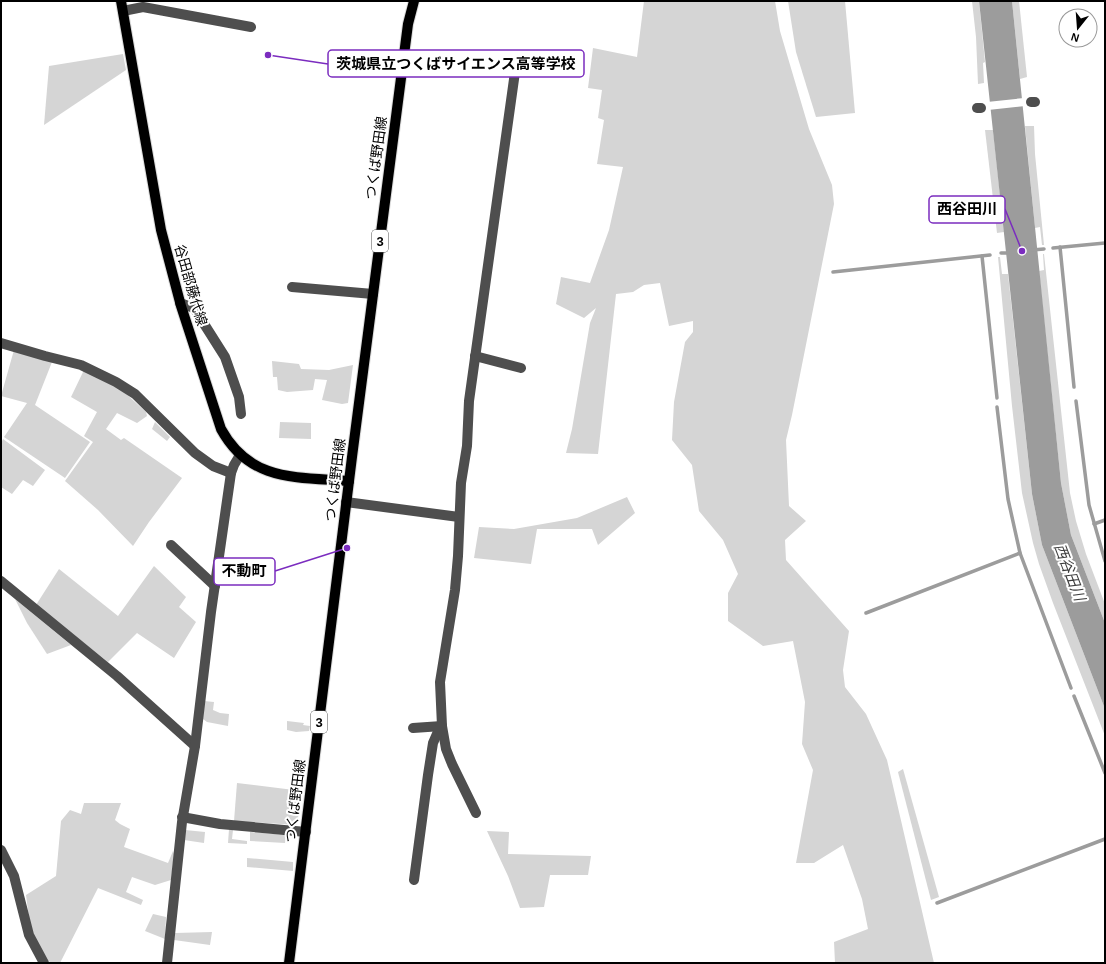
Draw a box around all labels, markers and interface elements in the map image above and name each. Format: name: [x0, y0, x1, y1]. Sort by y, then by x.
north arrow: [1058, 8, 1098, 48]
text: N: [1069, 31, 1081, 44]
callout: 茨城県立つくばサイエンス高等学校: [328, 50, 584, 77]
text: 茨城県立つくばサイエンス高等学校: [336, 55, 576, 72]
street label: つくば野田線: [362, 115, 390, 201]
callout: 西谷田川: [929, 196, 1005, 223]
text: 西谷田川: [937, 200, 997, 217]
road number: 3: [372, 230, 388, 252]
street label: 谷田部藤代線: [172, 242, 210, 328]
street label: つくば野田線: [322, 437, 348, 523]
water label: 西谷田川: [1051, 541, 1089, 605]
callout: 不動町: [214, 558, 275, 585]
text: 不動町: [221, 562, 267, 579]
road number: 3: [311, 711, 327, 733]
street label: つくば野田線: [282, 758, 308, 844]

